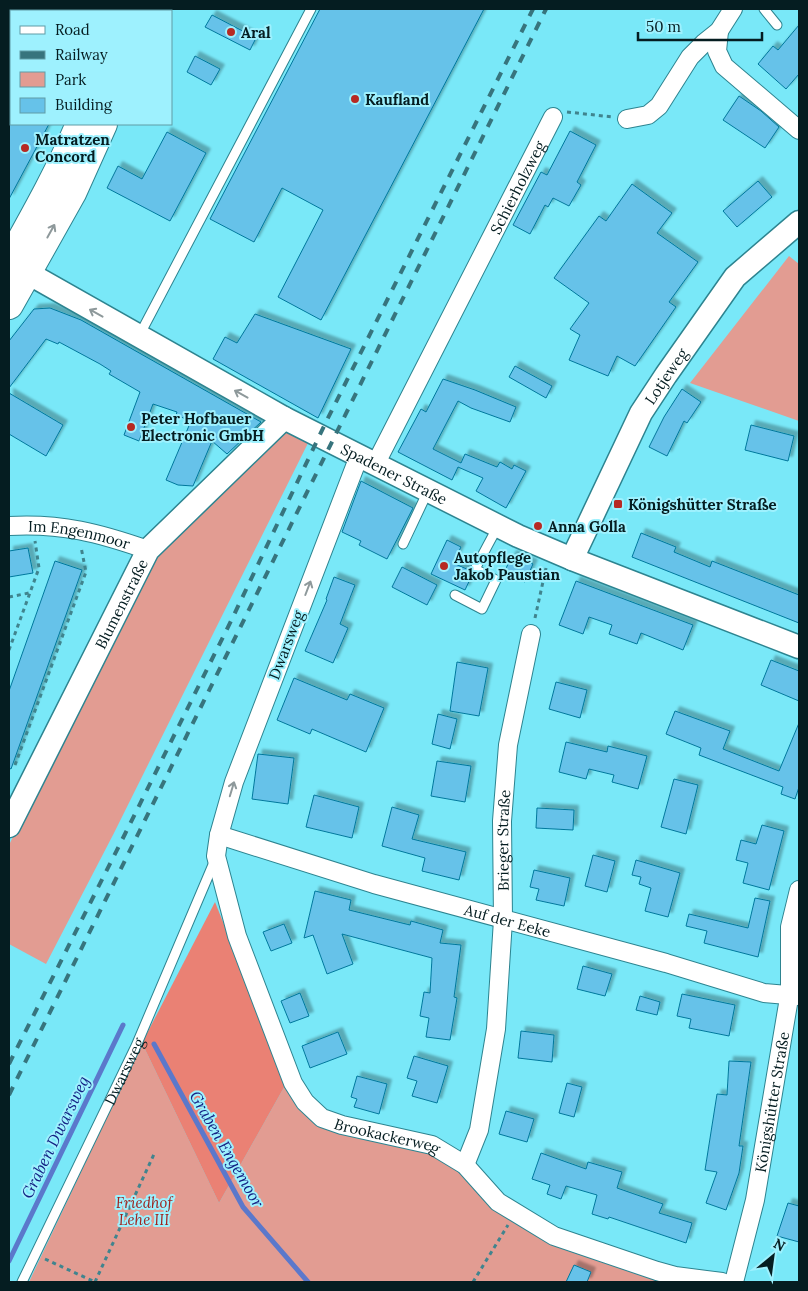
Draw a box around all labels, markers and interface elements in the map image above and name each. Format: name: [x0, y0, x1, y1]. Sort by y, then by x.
legend: [10, 10, 172, 125]
scale bar: [638, 10, 762, 42]
text: 50 m: [646, 17, 681, 36]
text: Road: [55, 20, 90, 39]
place label: Aral: [241, 23, 271, 42]
marker: Aral: [225, 26, 237, 38]
text: Railway: [55, 45, 108, 64]
text: Park: [55, 70, 86, 89]
place label: Kaufland: [365, 90, 429, 109]
marker: Kaufland: [349, 93, 361, 105]
text: Building: [55, 95, 113, 114]
place label: Matratzen Concord: [35, 130, 110, 166]
street label: Schierholzweg: [485, 137, 549, 237]
marker: Matratzen Concord: [19, 142, 31, 154]
one-way arrow: [47, 224, 57, 239]
one-way arrow: [89, 307, 104, 317]
street label: Lotjeweg: [640, 344, 692, 408]
one-way arrow: [234, 389, 249, 398]
place label: Peter Hofbauer Electronic GmbH: [141, 409, 264, 445]
marker: Peter Hofbauer Electronic GmbH: [125, 421, 137, 433]
street label: Spadener Straße: [338, 439, 451, 508]
place label: Königshütter Straße: [628, 495, 777, 514]
marker: Königshütter Straße: [612, 498, 624, 510]
street label: Im Engenmoor: [28, 516, 133, 553]
place label: Anna Golla: [548, 517, 626, 536]
marker: Anna Golla: [532, 520, 544, 532]
place label: Autopflege Jakob Paustian: [454, 548, 560, 584]
street label: Blumenstraße: [90, 555, 152, 652]
marker: Autopflege Jakob Paustian: [438, 560, 450, 572]
one-way arrow: [305, 580, 314, 595]
street label: Dwarsweg: [264, 607, 308, 682]
one-way arrow: [228, 781, 238, 797]
street label: Brieger Straße: [492, 789, 514, 891]
street label: Auf der Eeke: [461, 899, 553, 941]
street label: Königshütter Straße: [750, 1030, 793, 1174]
street label: Dwarsweg: [99, 1034, 148, 1108]
water label: Graben Dwarsweg: [17, 1072, 93, 1202]
water label: Graben Engemoor: [186, 1087, 269, 1211]
street label: Brookackerweg: [332, 1114, 445, 1158]
park label: Friedhof Lehe III: [116, 1193, 173, 1229]
north arrow: [748, 1231, 798, 1281]
text: N: [770, 1234, 789, 1255]

